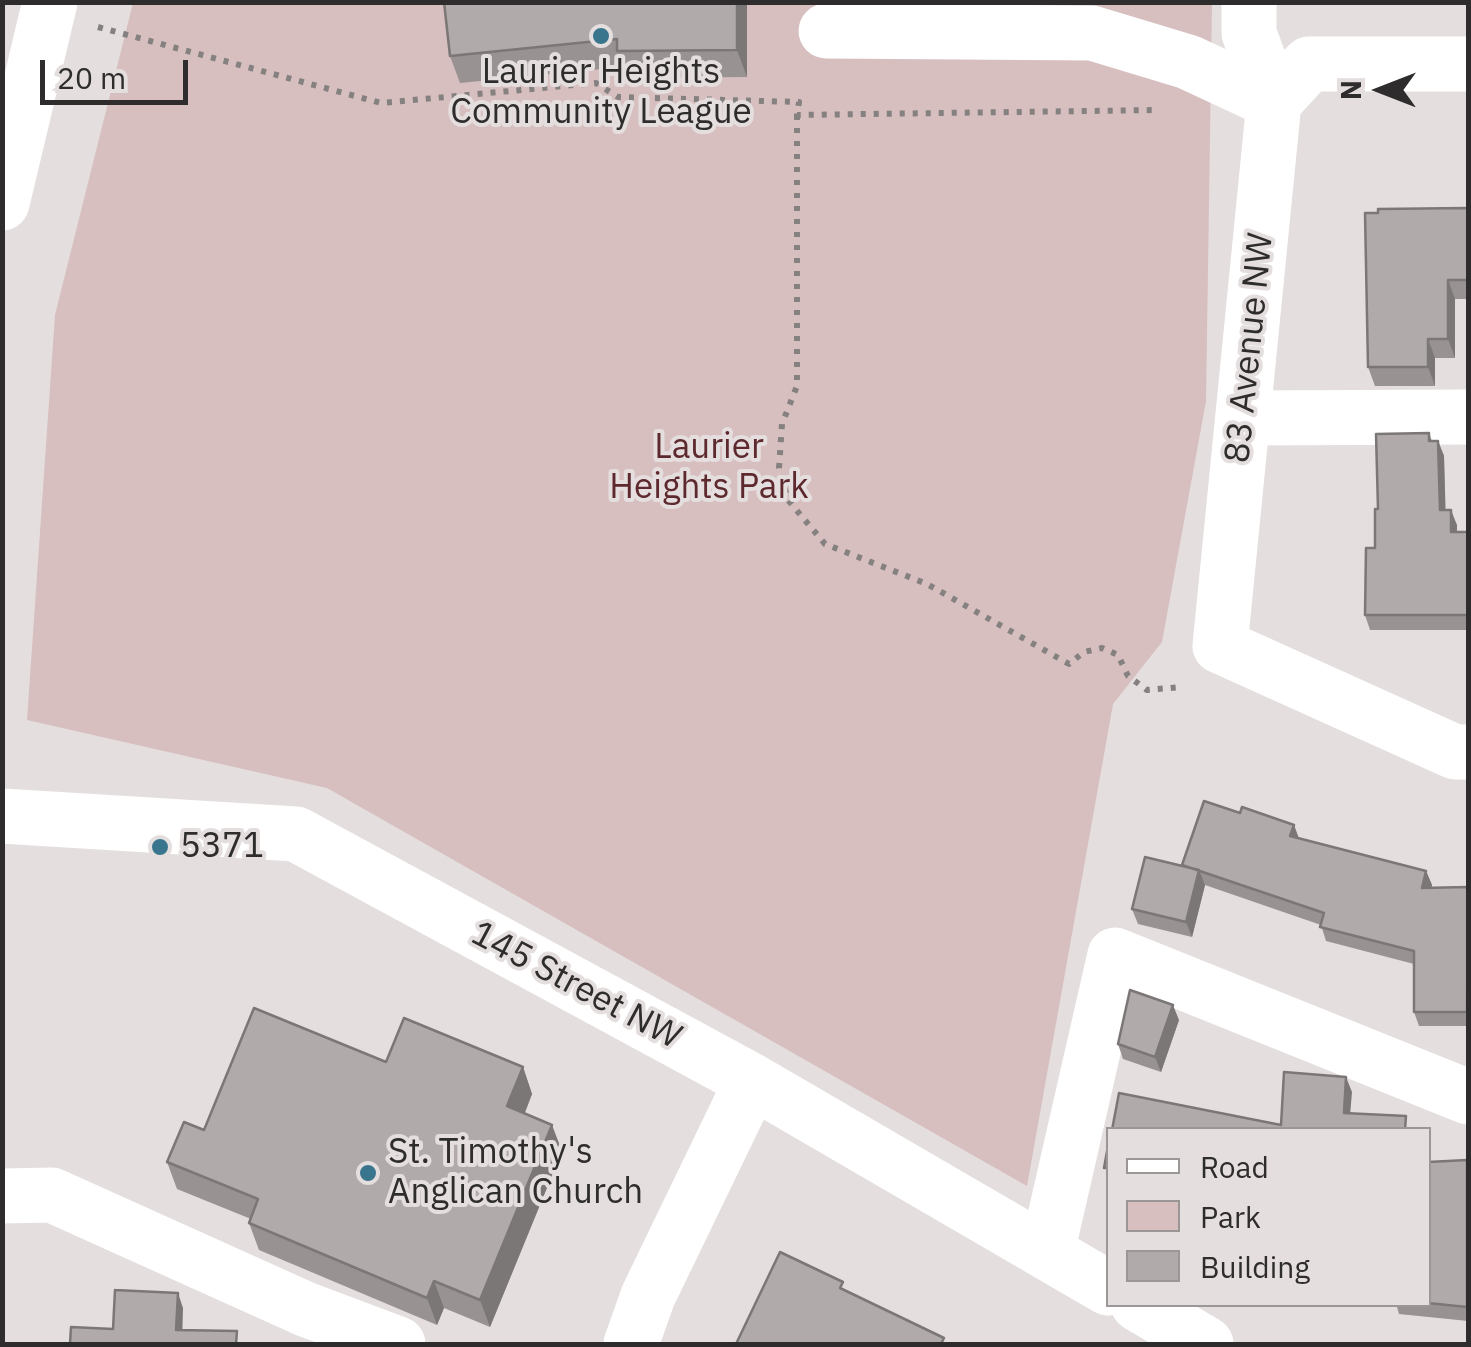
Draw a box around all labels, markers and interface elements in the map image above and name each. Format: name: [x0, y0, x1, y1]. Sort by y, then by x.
marker: Laurier Heights Community League: [590, 25, 612, 47]
scale bar: [45, 40, 192, 102]
north arrow: [1331, 40, 1431, 140]
place label: Laurier Heights Community League: [450, 52, 752, 134]
text: 20 m: [57, 58, 126, 97]
text: N: [1332, 80, 1369, 100]
street label: 83 Avenue NW: [1217, 231, 1283, 465]
park label: Laurier Heights Park: [609, 427, 809, 509]
place label: 5371: [180, 826, 264, 868]
marker: 5371: [149, 836, 171, 858]
street label: 145 Street NW: [464, 913, 688, 1059]
legend: [1106, 1127, 1431, 1307]
place label: St. Timothy's Anglican Church: [388, 1132, 643, 1214]
text: Road: [1200, 1147, 1269, 1186]
marker: St. Timothy's Anglican Church: [357, 1162, 379, 1184]
text: Park: [1200, 1197, 1261, 1236]
text: Building: [1200, 1247, 1310, 1286]

